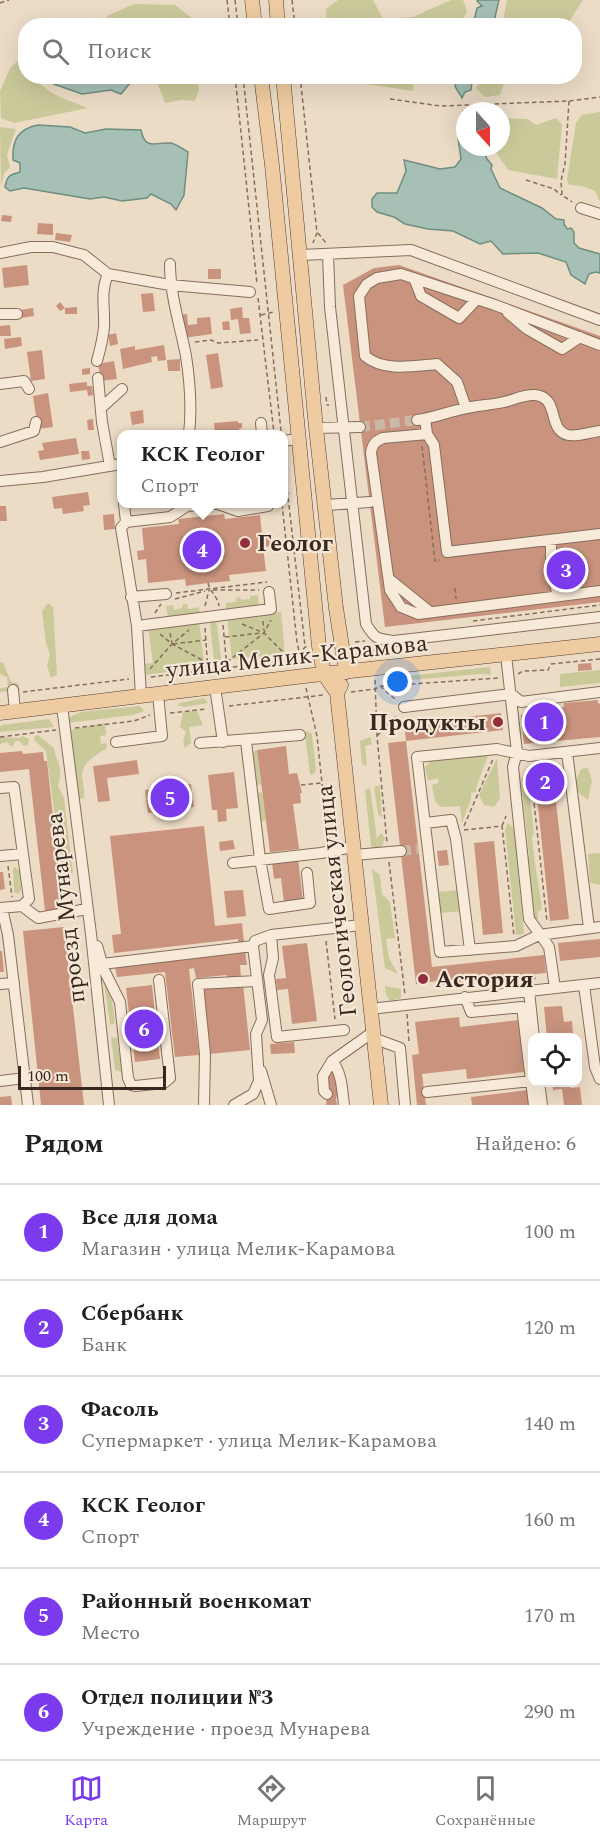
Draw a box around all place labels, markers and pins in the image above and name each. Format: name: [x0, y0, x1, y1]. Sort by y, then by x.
place label: Геолог: [257, 526, 333, 562]
pin: 4: [182, 528, 222, 572]
marker: Геолог: [238, 536, 252, 550]
pin: 3: [546, 548, 586, 592]
pin: 1: [524, 700, 564, 744]
place label: Продукты: [369, 705, 486, 741]
marker: Продукты: [491, 715, 505, 729]
pin: 2: [526, 760, 564, 804]
pin: 5: [150, 776, 190, 820]
place label: Астория: [435, 962, 534, 998]
marker: Астория: [416, 972, 430, 986]
pin: 6: [124, 1006, 164, 1052]

